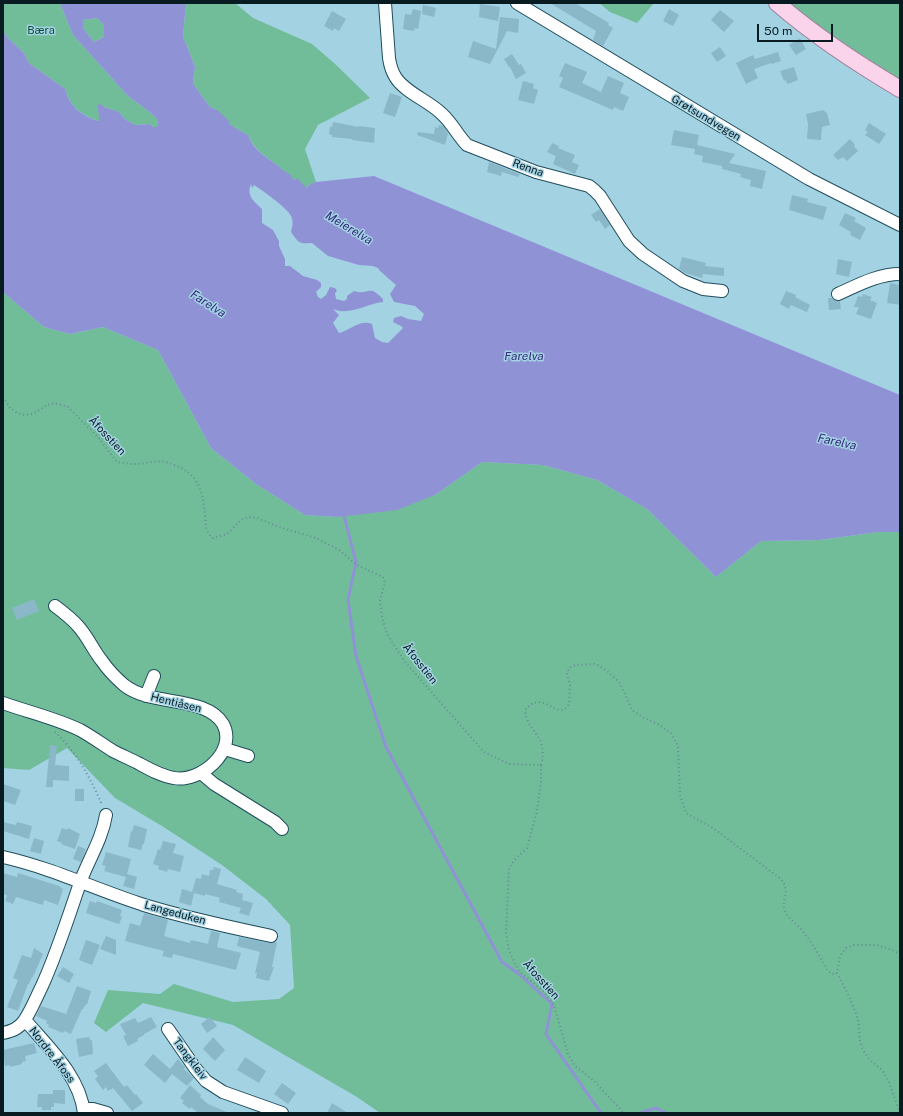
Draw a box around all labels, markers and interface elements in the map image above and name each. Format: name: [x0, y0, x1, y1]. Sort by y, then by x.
scale bar: [759, 16, 835, 42]
park label: Bæra: [27, 24, 55, 38]
text: 50 m: [764, 24, 792, 38]
street label: Grøtsundvegen: [669, 92, 743, 144]
street label: Renna: [511, 156, 545, 180]
water label: Meierelva: [323, 208, 375, 248]
water label: Farelva: [188, 287, 228, 321]
water label: Farelva: [504, 349, 544, 363]
street label: Åfosstien: [86, 414, 128, 458]
water label: Farelva: [816, 431, 858, 453]
street label: Åfosstien: [400, 641, 440, 687]
street label: Hentiåsen: [149, 690, 203, 716]
street label: Langeduken: [143, 898, 207, 928]
street label: Åfosstien: [520, 958, 562, 1002]
street label: Nordre Åfoss: [26, 1024, 78, 1086]
street label: Tangkleiv: [170, 1036, 210, 1082]

